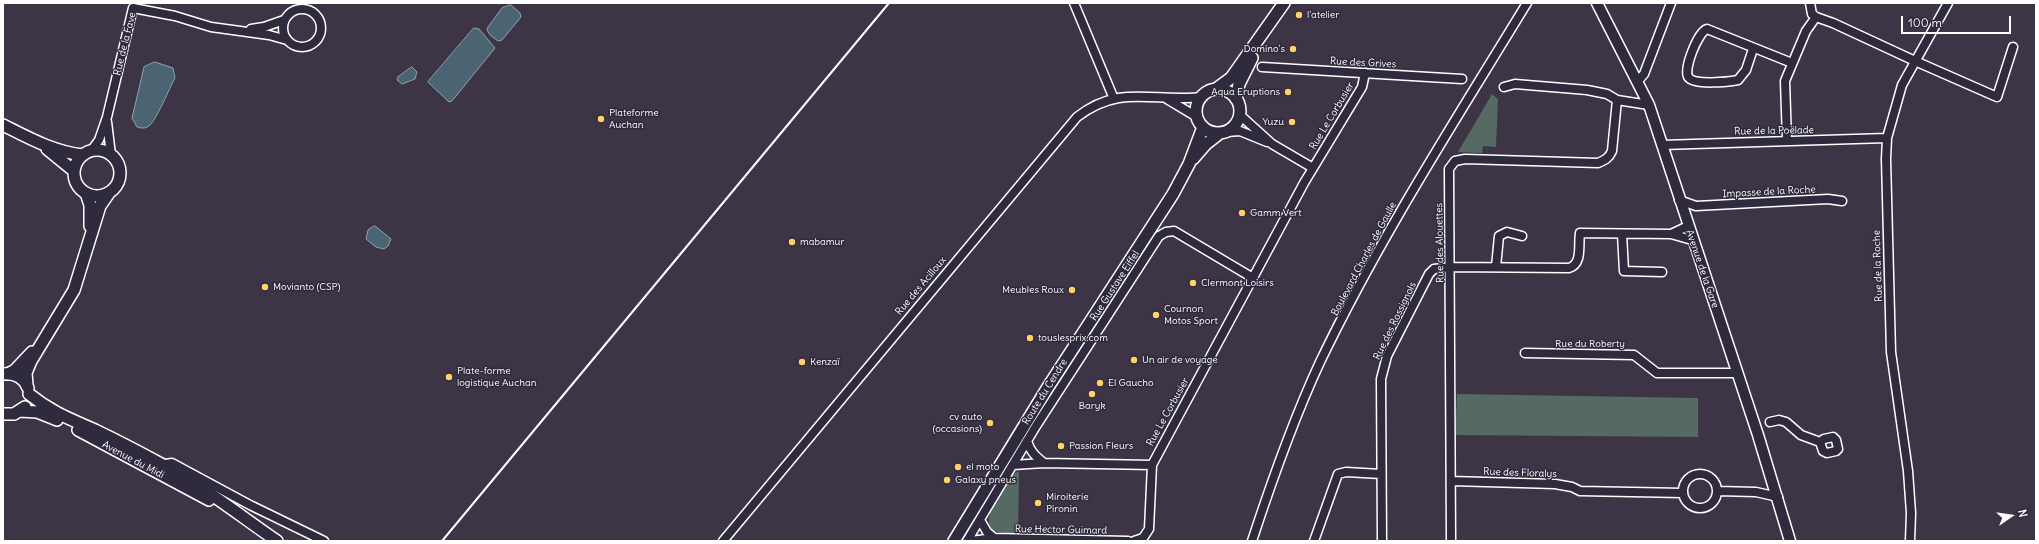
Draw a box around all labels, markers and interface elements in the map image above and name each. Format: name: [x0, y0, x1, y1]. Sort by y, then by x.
scale bar: [1903, 8, 2013, 34]
place label: l'atelier: [1307, 9, 1339, 21]
marker: l'atelier: [1294, 10, 1304, 20]
street label: Rue de la Fave: [111, 11, 139, 77]
text: 100 m: [1908, 15, 1942, 30]
place label: Domino's: [1244, 43, 1285, 55]
marker: Domino's: [1288, 44, 1298, 54]
street label: Rue des Grives: [1330, 55, 1396, 71]
street label: Rue Le Corbusier: [1307, 80, 1357, 152]
place label: Aqua Eruptions: [1211, 86, 1280, 98]
marker: Aqua Eruptions: [1283, 87, 1293, 97]
place label: Plateforme Auchan: [609, 107, 659, 130]
marker: Plateforme Auchan: [596, 114, 606, 124]
place label: Yuzu: [1263, 116, 1284, 128]
marker: Yuzu: [1287, 117, 1297, 127]
street label: Rue de la Poëlade: [1734, 124, 1814, 138]
street label: Impasse de la Roche: [1722, 184, 1816, 200]
street label: Boulevard Charles de Gaulle: [1329, 200, 1399, 318]
street label: Rue des Alouettes: [1433, 203, 1447, 283]
place label: Gamm Vert: [1250, 207, 1302, 219]
marker: Gamm Vert: [1237, 208, 1247, 218]
street label: Avenue de la Gare: [1683, 228, 1721, 310]
street label: Rue de la Roche: [1871, 230, 1885, 302]
place label: mabamur: [800, 236, 844, 248]
marker: mabamur: [787, 237, 797, 247]
street label: Rue Gustave Eiffel: [1088, 249, 1142, 323]
street label: Rue des Acilloux: [893, 254, 949, 318]
place label: Clermont Loisirs: [1201, 277, 1274, 289]
marker: Clermont Loisirs: [1188, 278, 1198, 288]
street label: Rue des Rossignols: [1371, 280, 1419, 362]
place label: Movianto (CSP): [273, 281, 341, 293]
marker: Movianto (CSP): [260, 282, 270, 292]
place label: Meubles Roux: [1002, 284, 1064, 296]
marker: Meubles Roux: [1067, 285, 1077, 295]
place label: Cournon Motos Sport: [1164, 303, 1218, 326]
marker: Cournon Motos Sport: [1151, 310, 1161, 320]
place label: touslesprix.com: [1038, 332, 1108, 344]
marker: touslesprix.com: [1025, 333, 1035, 343]
street label: Rue du Roberty: [1555, 338, 1625, 350]
place label: Un air de voyage: [1142, 354, 1218, 366]
marker: Un air de voyage: [1129, 355, 1139, 365]
place label: Kenzaï: [810, 356, 840, 368]
marker: Kenzaï: [797, 357, 807, 367]
street label: Route du Cendre: [1020, 357, 1070, 427]
place label: Plate-forme logistique Auchan: [457, 365, 536, 388]
marker: Plate-forme logistique Auchan: [444, 372, 454, 382]
street label: Rue Le Corbusier: [1144, 376, 1192, 448]
place label: El Gaucho: [1108, 377, 1154, 389]
marker: El Gaucho: [1095, 378, 1105, 388]
marker: Baryk: [1087, 389, 1097, 399]
place label: Baryk: [1078, 400, 1106, 412]
place label: cv auto (occasions): [933, 411, 982, 434]
marker: cv auto (occasions): [985, 418, 995, 428]
street label: Avenue du Midi: [100, 439, 166, 481]
place label: Passion Fleurs: [1069, 440, 1133, 452]
marker: Passion Fleurs: [1056, 441, 1066, 451]
place label: el moto: [966, 461, 999, 473]
marker: el moto: [953, 462, 963, 472]
street label: Rue des Floralys: [1483, 466, 1557, 480]
place label: Galaxy pneus: [955, 474, 1016, 486]
marker: Galaxy pneus: [942, 475, 952, 485]
place label: Miroiterie Pironin: [1046, 491, 1089, 514]
north arrow: [1991, 496, 2031, 536]
marker: Miroiterie Pironin: [1033, 498, 1043, 508]
text: N: [2015, 508, 2030, 519]
street label: Rue Hector Guimard: [1015, 523, 1107, 537]

